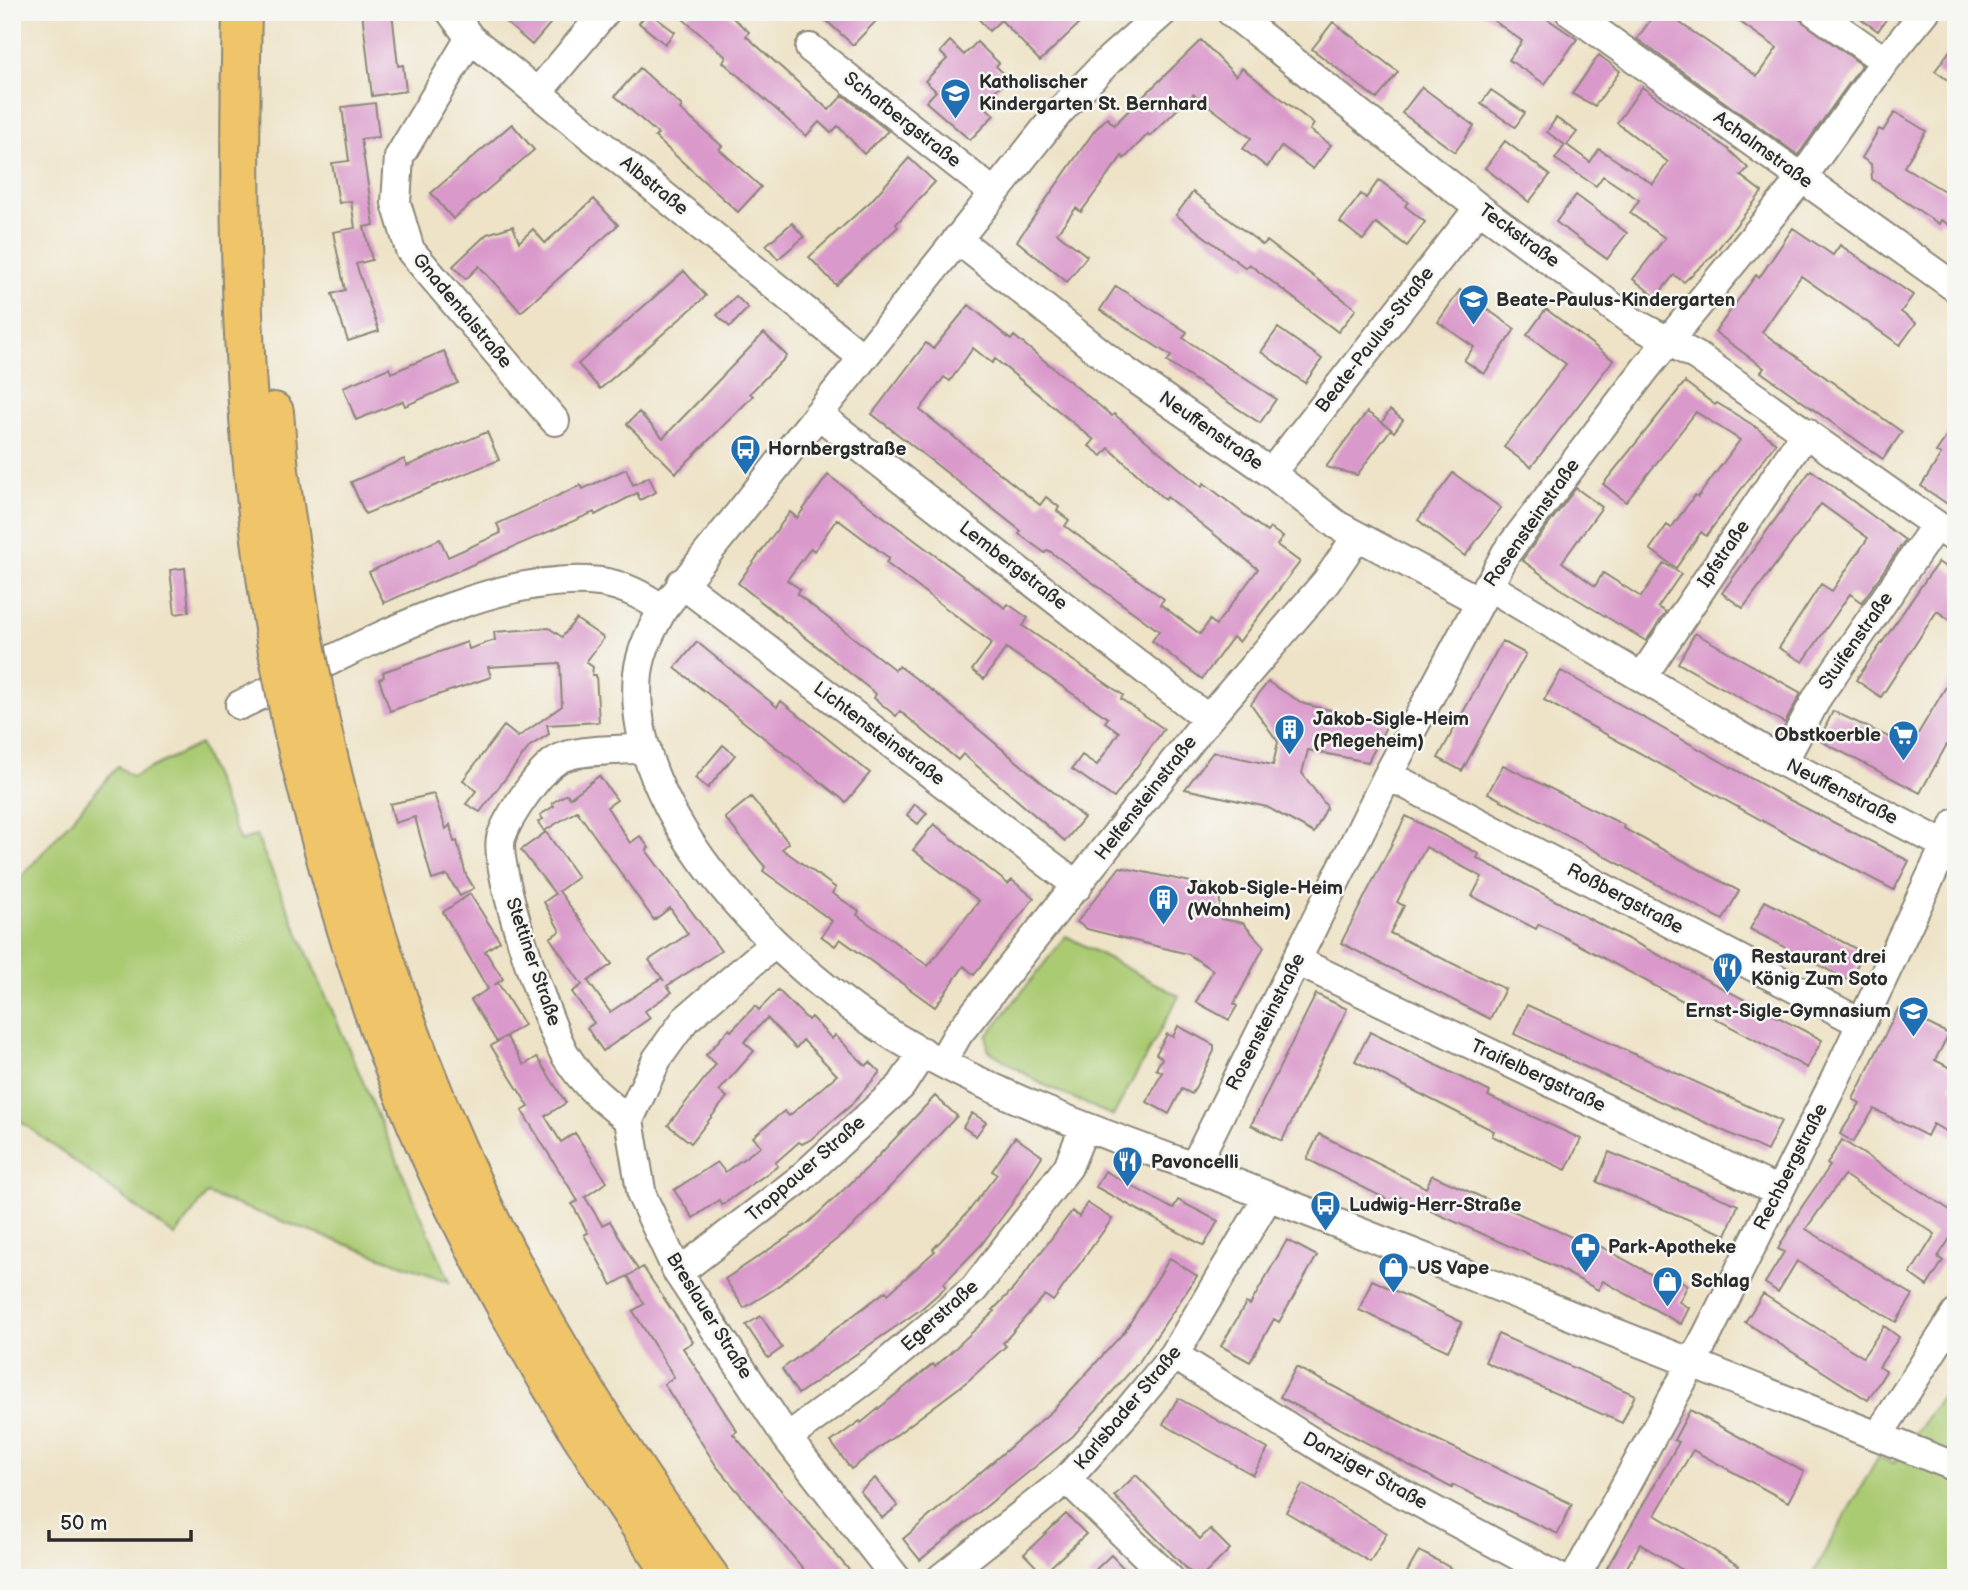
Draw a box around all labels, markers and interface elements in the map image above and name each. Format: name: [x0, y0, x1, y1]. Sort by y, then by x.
street label: Schafbergstraße: [839, 67, 965, 173]
place label: Katholischer Kindergarten St. Bernhard: [979, 71, 1207, 116]
school or university icon: Katholischer Kindergarten St. Bernhard: [939, 76, 973, 120]
street label: Achalmstraße: [1709, 106, 1817, 194]
street label: Albstraße: [615, 152, 693, 220]
street label: Teckstraße: [1474, 199, 1564, 273]
street label: Gnadentalstraße: [407, 249, 517, 373]
street label: Beate-Paulus-Straße: [1311, 263, 1439, 417]
school or university icon: Beate-Paulus-Kindergarten: [1456, 283, 1490, 327]
place label: Beate-Paulus-Kindergarten: [1496, 289, 1735, 312]
street label: Neuffenstraße: [1154, 387, 1268, 475]
bus stop icon: Hornbergstraße: [728, 432, 762, 476]
place label: Hornbergstraße: [768, 438, 907, 461]
street label: Rosensteinstraße: [1479, 455, 1585, 591]
street label: Ipfstraße: [1693, 516, 1755, 592]
street label: Lembergstraße: [954, 517, 1072, 615]
street label: Stuifenstraße: [1814, 588, 1898, 694]
street label: Lichtensteinstraße: [809, 677, 949, 791]
place label: Jakob-Sigle-Heim (Pflegeheim): [1313, 708, 1469, 753]
building icon: Jakob-Sigle-Heim (Pflegeheim): [1273, 713, 1307, 757]
supermarket icon: Obstkoerble: [1887, 718, 1921, 762]
place label: Obstkoerble: [1774, 724, 1881, 747]
street label: Helfensteinstraße: [1090, 731, 1202, 865]
street label: Neuffenstraße: [1782, 754, 1902, 830]
street label: Roßbergstraße: [1563, 859, 1687, 939]
place label: Jakob-Sigle-Heim (Wohnheim): [1187, 877, 1343, 922]
building icon: Jakob-Sigle-Heim (Wohnheim): [1147, 882, 1181, 926]
street label: Stettiner Straße: [500, 895, 566, 1029]
place label: Restaurant drei König Zum Soto: [1751, 946, 1888, 991]
street label: Rosensteinstraße: [1221, 949, 1311, 1095]
restaurant icon: Restaurant drei König Zum Soto: [1711, 951, 1745, 995]
school or university icon: Ernst-Sigle-Gymnasium: [1897, 994, 1931, 1038]
place label: Ernst-Sigle-Gymnasium: [1685, 1000, 1891, 1023]
street label: Traifelbergstraße: [1467, 1035, 1609, 1117]
street label: Rechbergstraße: [1749, 1100, 1833, 1234]
street label: Troppauer Straße: [742, 1111, 870, 1227]
restaurant icon: Pavoncelli: [1111, 1145, 1145, 1189]
place label: Pavoncelli: [1151, 1151, 1239, 1174]
bus stop icon: Ludwig-Herr-Straße: [1309, 1188, 1343, 1232]
place label: Ludwig-Herr-Straße: [1349, 1194, 1522, 1217]
pharmacy icon: Park-Apotheke: [1568, 1230, 1602, 1274]
place label: Park-Apotheke: [1608, 1236, 1736, 1259]
street label: Breslauer Straße: [661, 1248, 757, 1384]
shop icon: US Vape: [1377, 1251, 1411, 1295]
place label: US Vape: [1417, 1257, 1489, 1280]
shop icon: Schlag: [1651, 1264, 1685, 1308]
place label: Schlag: [1691, 1270, 1750, 1293]
street label: Egerstraße: [897, 1275, 983, 1357]
street label: Karlsbader Straße: [1069, 1341, 1187, 1475]
street label: Danziger Straße: [1299, 1427, 1431, 1515]
scale bar: [49, 1499, 191, 1543]
text: 50 m: [60, 1511, 107, 1536]

